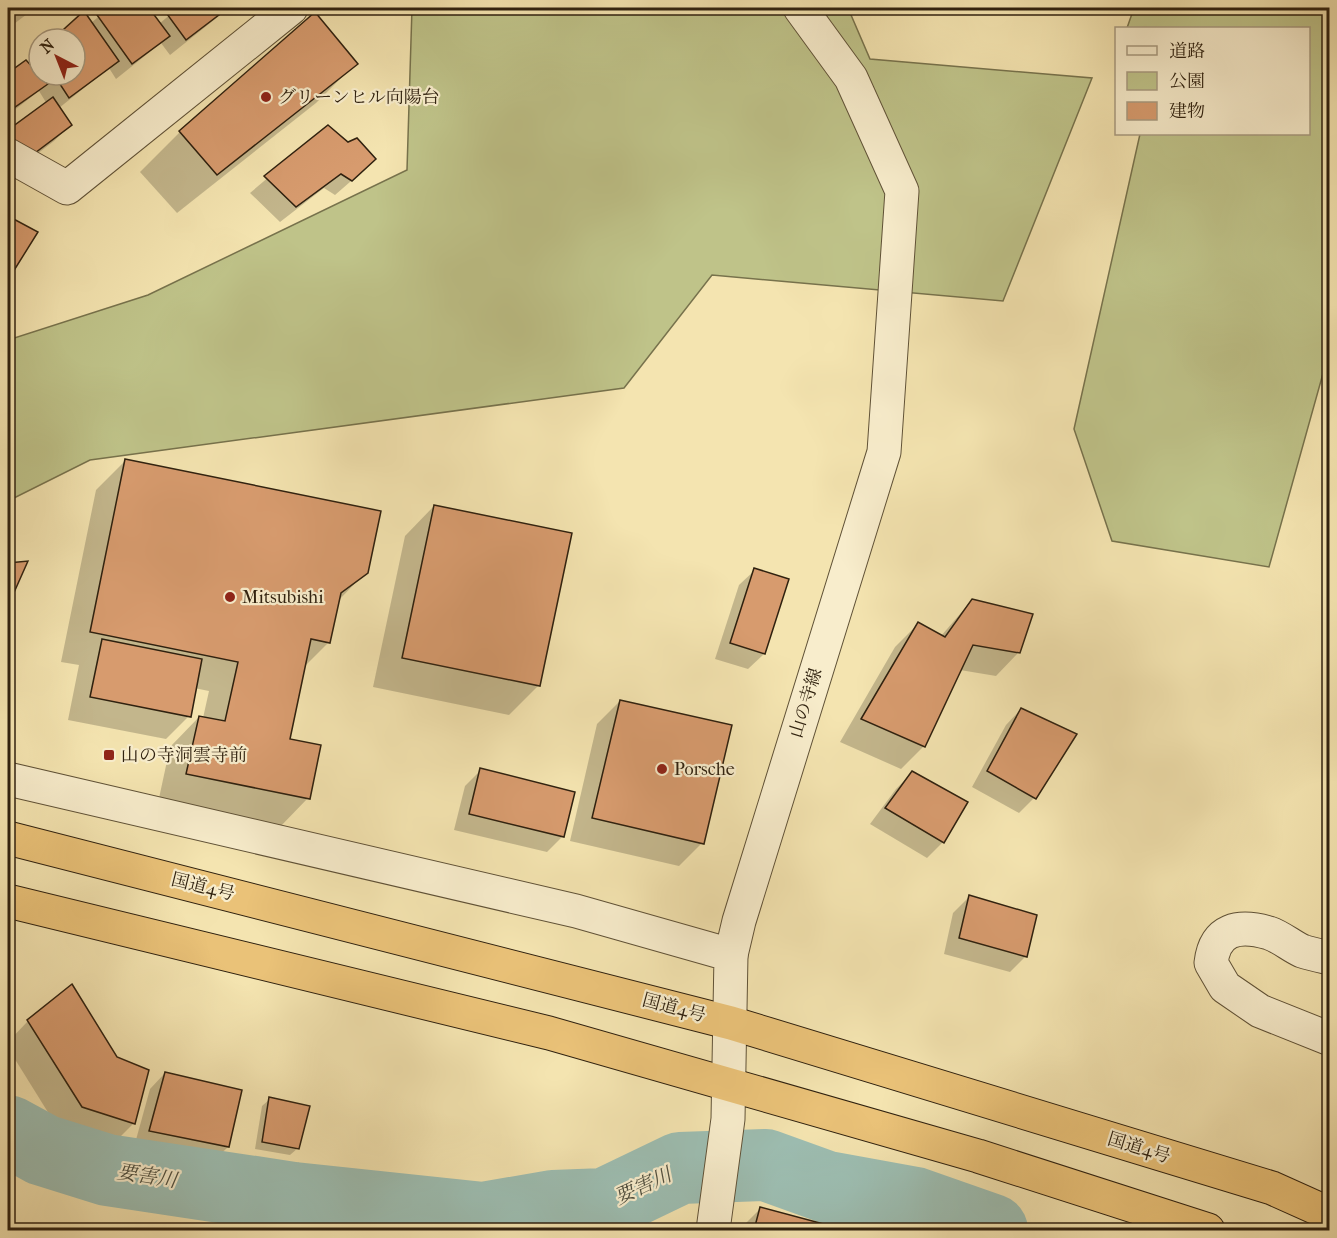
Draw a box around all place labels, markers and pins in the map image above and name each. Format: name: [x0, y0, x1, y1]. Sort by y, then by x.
place label: グリーンヒル向陽台: [278, 87, 440, 108]
marker: グリーンヒル向陽台: [259, 90, 273, 104]
place label: Mitsubishi: [242, 587, 324, 608]
marker: Mitsubishi: [223, 590, 237, 604]
place label: 山の寺洞雲寺前: [121, 745, 247, 766]
marker: 山の寺洞雲寺前: [102, 748, 116, 762]
place label: Porsche: [674, 759, 735, 780]
marker: Porsche: [655, 762, 669, 776]

